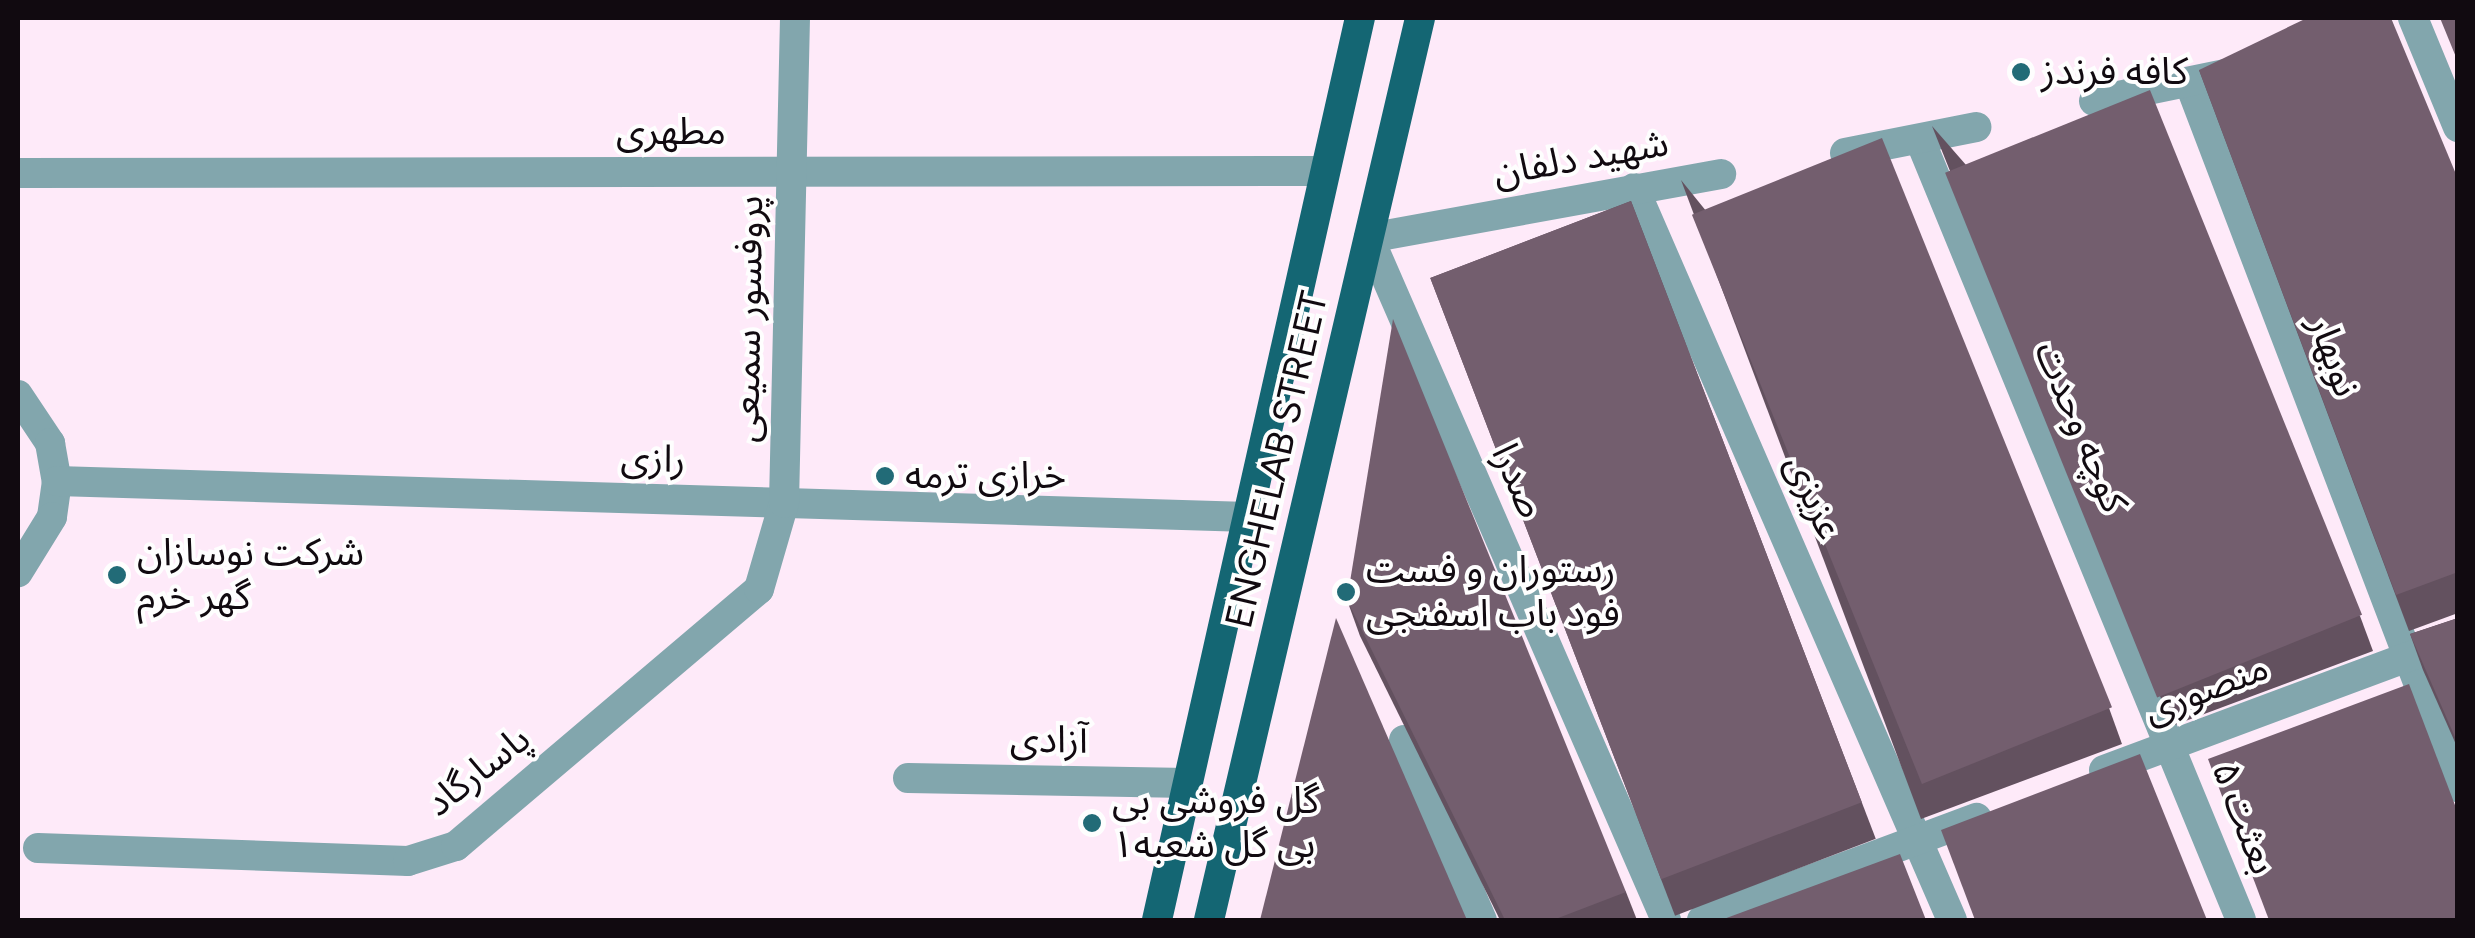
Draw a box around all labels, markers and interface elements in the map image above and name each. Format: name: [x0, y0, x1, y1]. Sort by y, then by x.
place label: کافه فرندز: [2041, 49, 2188, 95]
marker: کافه فرندز: [2010, 61, 2032, 83]
street label: مطهری: [616, 109, 726, 155]
street label: شهید دلفان: [1490, 120, 1672, 196]
street label: پروفسور سمیعی: [723, 195, 773, 443]
street label: ENGHELAB STREET: [1216, 287, 1338, 633]
street label: نوبهار: [2298, 309, 2370, 403]
street label: کوچه وحدت: [2025, 335, 2137, 519]
street label: رازی: [620, 435, 686, 483]
street label: صدرا: [1482, 437, 1554, 525]
street label: عزیزی: [1775, 447, 1853, 547]
place label: خرازی ترمه: [905, 453, 1066, 499]
marker: خرازی ترمه: [874, 465, 896, 487]
place label: شرکت نوسازان گهر خرم: [137, 530, 364, 620]
place label: رستوران و فست فود باب اسفنجی: [1366, 547, 1620, 636]
marker: شرکت نوسازان گهر خرم: [106, 564, 128, 586]
marker: رستوران و فست فود باب اسفنجی: [1335, 581, 1357, 603]
street label: منصوری: [2137, 644, 2275, 734]
street label: پاسارگاد: [416, 716, 540, 826]
street label: آزادی: [1010, 717, 1088, 763]
street label: بعثت ۵: [2202, 755, 2286, 881]
place label: گل فروشی بی بی گل شعبه۱: [1112, 778, 1319, 868]
marker: گل فروشی بی بی گل شعبه۱: [1081, 812, 1103, 834]

